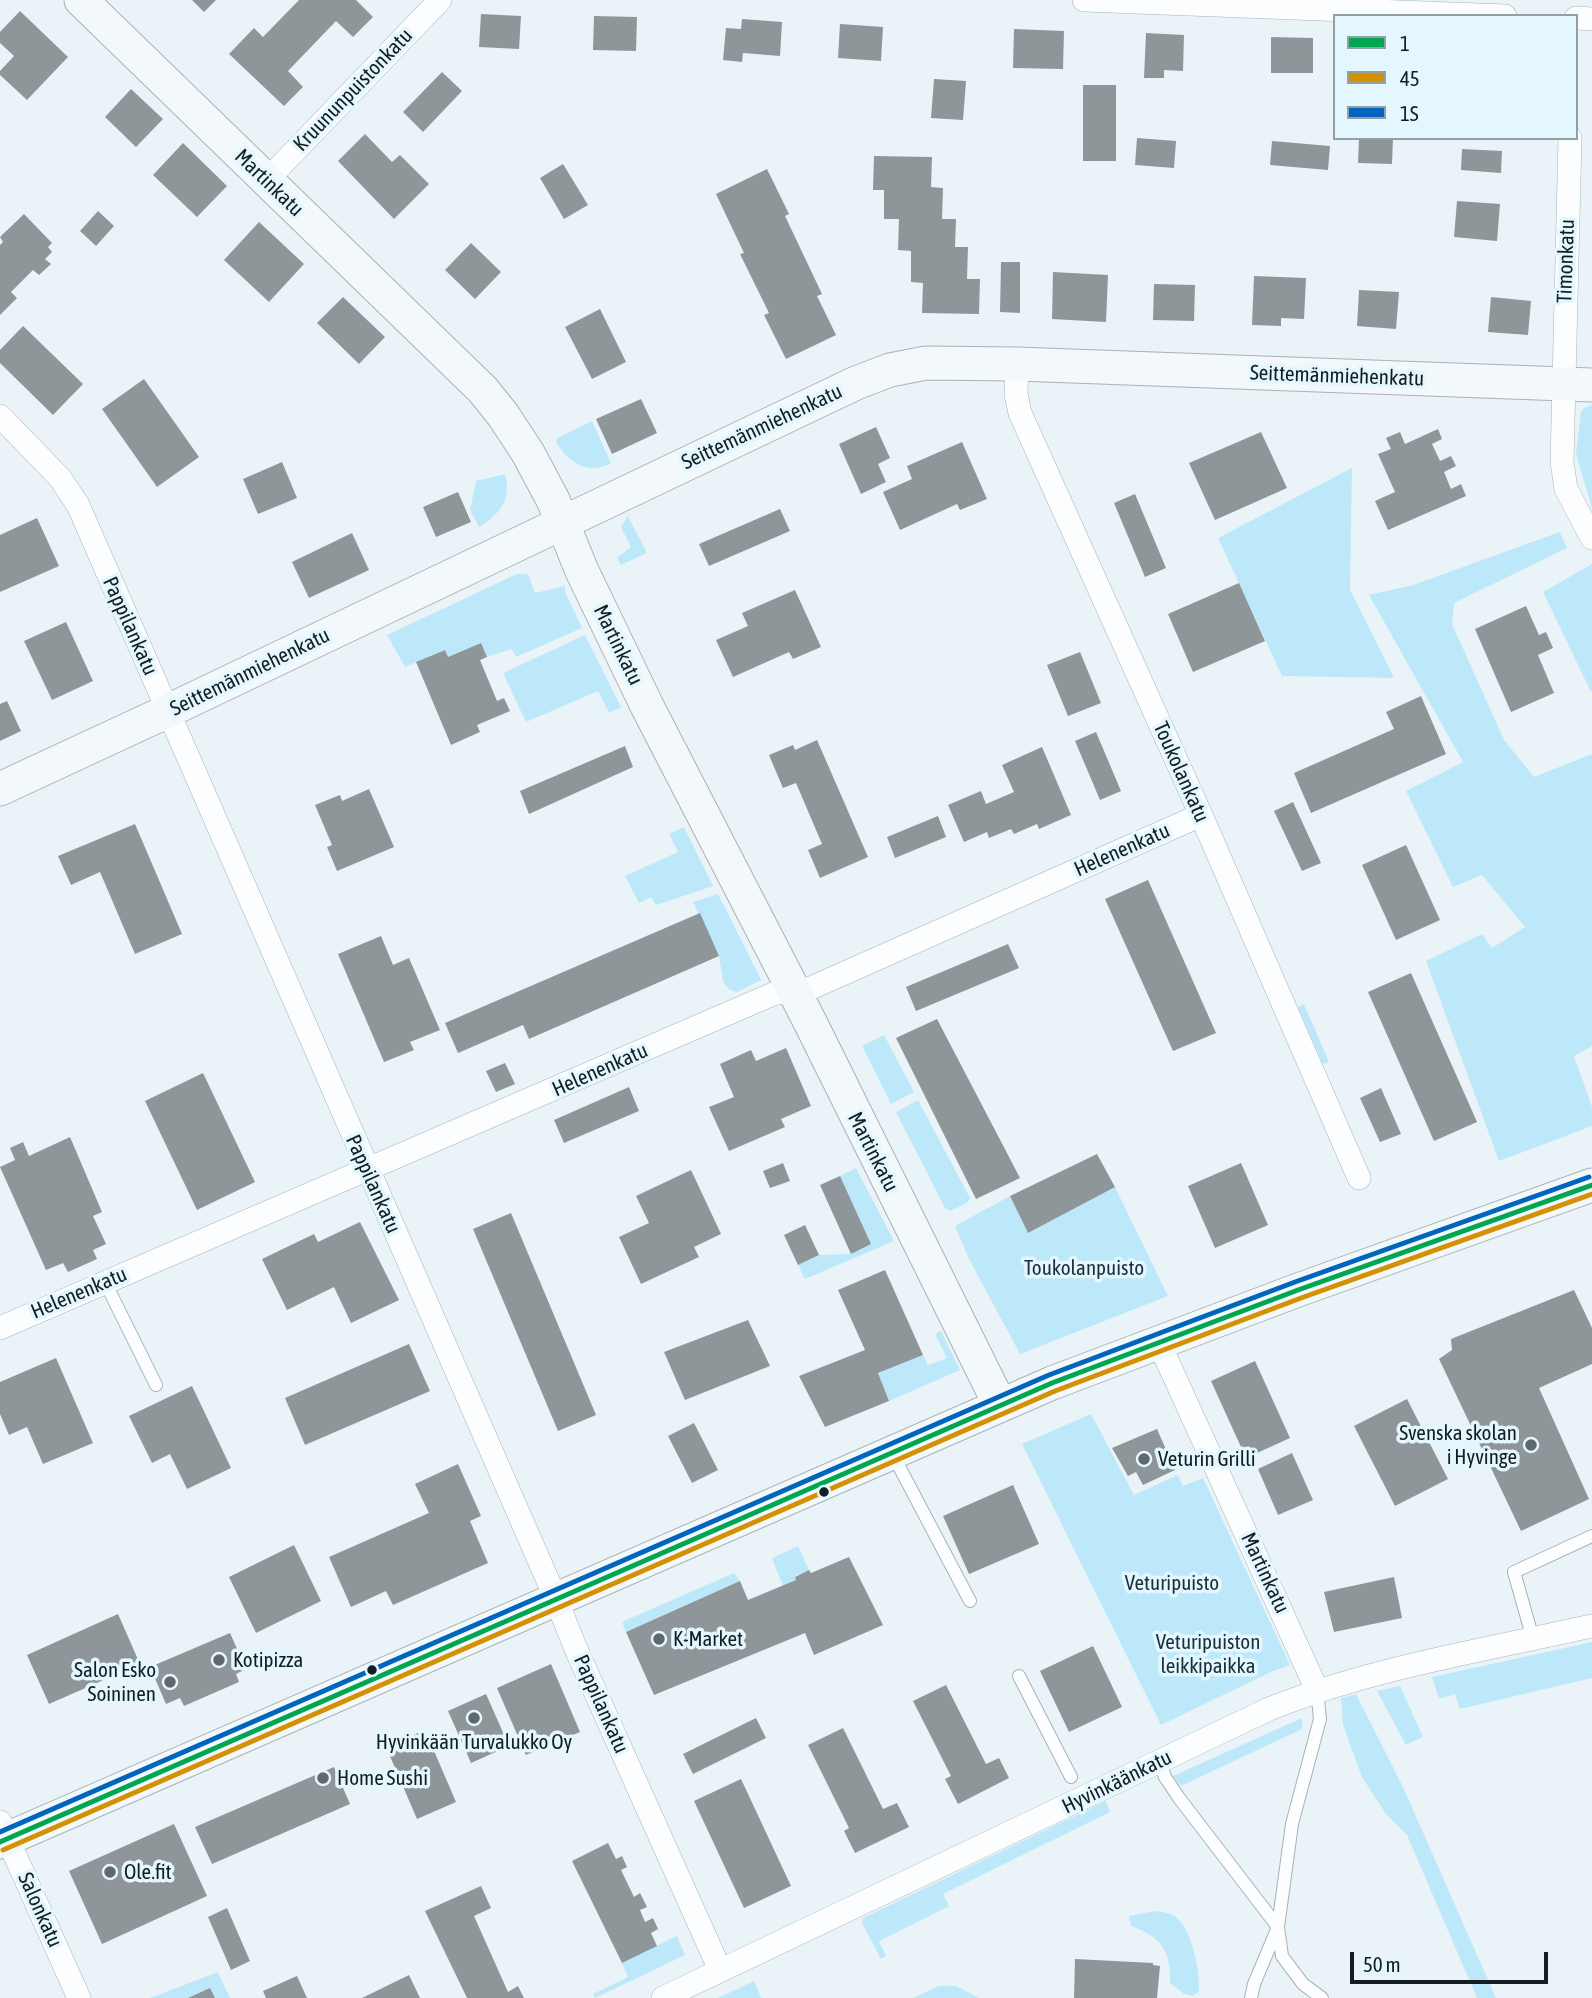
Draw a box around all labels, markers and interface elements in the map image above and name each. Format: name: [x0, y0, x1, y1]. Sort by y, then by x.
legend: [1333, 14, 1578, 140]
street label: Kruununpuistonkatu: [288, 23, 418, 157]
text: 1: [1400, 31, 1410, 55]
text: 45: [1400, 66, 1420, 90]
text: 1S: [1400, 101, 1419, 125]
street label: Martinkatu: [229, 144, 309, 222]
street label: Timonkatu: [1552, 219, 1580, 303]
street label: Seittemänmiehenkatu: [1249, 360, 1425, 392]
street label: Seittemänmiehenkatu: [678, 379, 846, 475]
street label: Pappilankatu: [97, 573, 163, 679]
street label: Martinkatu: [588, 601, 648, 689]
street label: Seittemänmiehenkatu: [166, 622, 334, 722]
street label: Toukolankatu: [1148, 718, 1214, 826]
street label: Helenenkatu: [1070, 818, 1174, 882]
street label: Helenenkatu: [548, 1038, 652, 1102]
street label: Martinkatu: [842, 1108, 904, 1196]
street label: Pappilankatu: [340, 1131, 406, 1237]
park label: Toukolanpuisto: [1024, 1255, 1144, 1281]
street label: Helenenkatu: [27, 1262, 131, 1324]
place label: Svenska skolan i Hyvinge: [1399, 1420, 1517, 1470]
marker: Svenska skolan i Hyvinge: [1523, 1437, 1539, 1453]
place label: Veturin Grilli: [1158, 1446, 1256, 1472]
marker: Veturin Grilli: [1136, 1451, 1152, 1467]
unlabelled marker: [817, 1485, 831, 1499]
street label: Martinkatu: [1235, 1529, 1295, 1617]
park label: Veturipuisto: [1125, 1570, 1219, 1596]
place label: K-Market: [673, 1626, 743, 1652]
park label: Veturipuiston leikkipaikka: [1156, 1629, 1260, 1679]
marker: K-Market: [651, 1631, 667, 1647]
place label: Kotipizza: [233, 1647, 303, 1673]
street label: Pappilankatu: [568, 1651, 634, 1757]
marker: Kotipizza: [211, 1652, 227, 1668]
place label: Salon Esko Soininen: [74, 1657, 156, 1707]
unlabelled marker: [365, 1663, 379, 1677]
marker: Salon Esko Soininen: [162, 1674, 178, 1690]
marker: Hyvinkään Turvalukko Oy: [466, 1710, 482, 1726]
place label: Hyvinkään Turvalukko Oy: [376, 1729, 572, 1755]
street label: Hyvinkäänkatu: [1058, 1745, 1176, 1819]
place label: Home Sushi: [337, 1765, 428, 1791]
marker: Home Sushi: [315, 1770, 331, 1786]
place label: Ole.fit: [124, 1859, 172, 1885]
marker: Ole.fit: [102, 1864, 118, 1880]
street label: Salonkatu: [12, 1869, 68, 1951]
scale bar: [1354, 1938, 1552, 1982]
text: 50 m: [1363, 1952, 1401, 1976]

